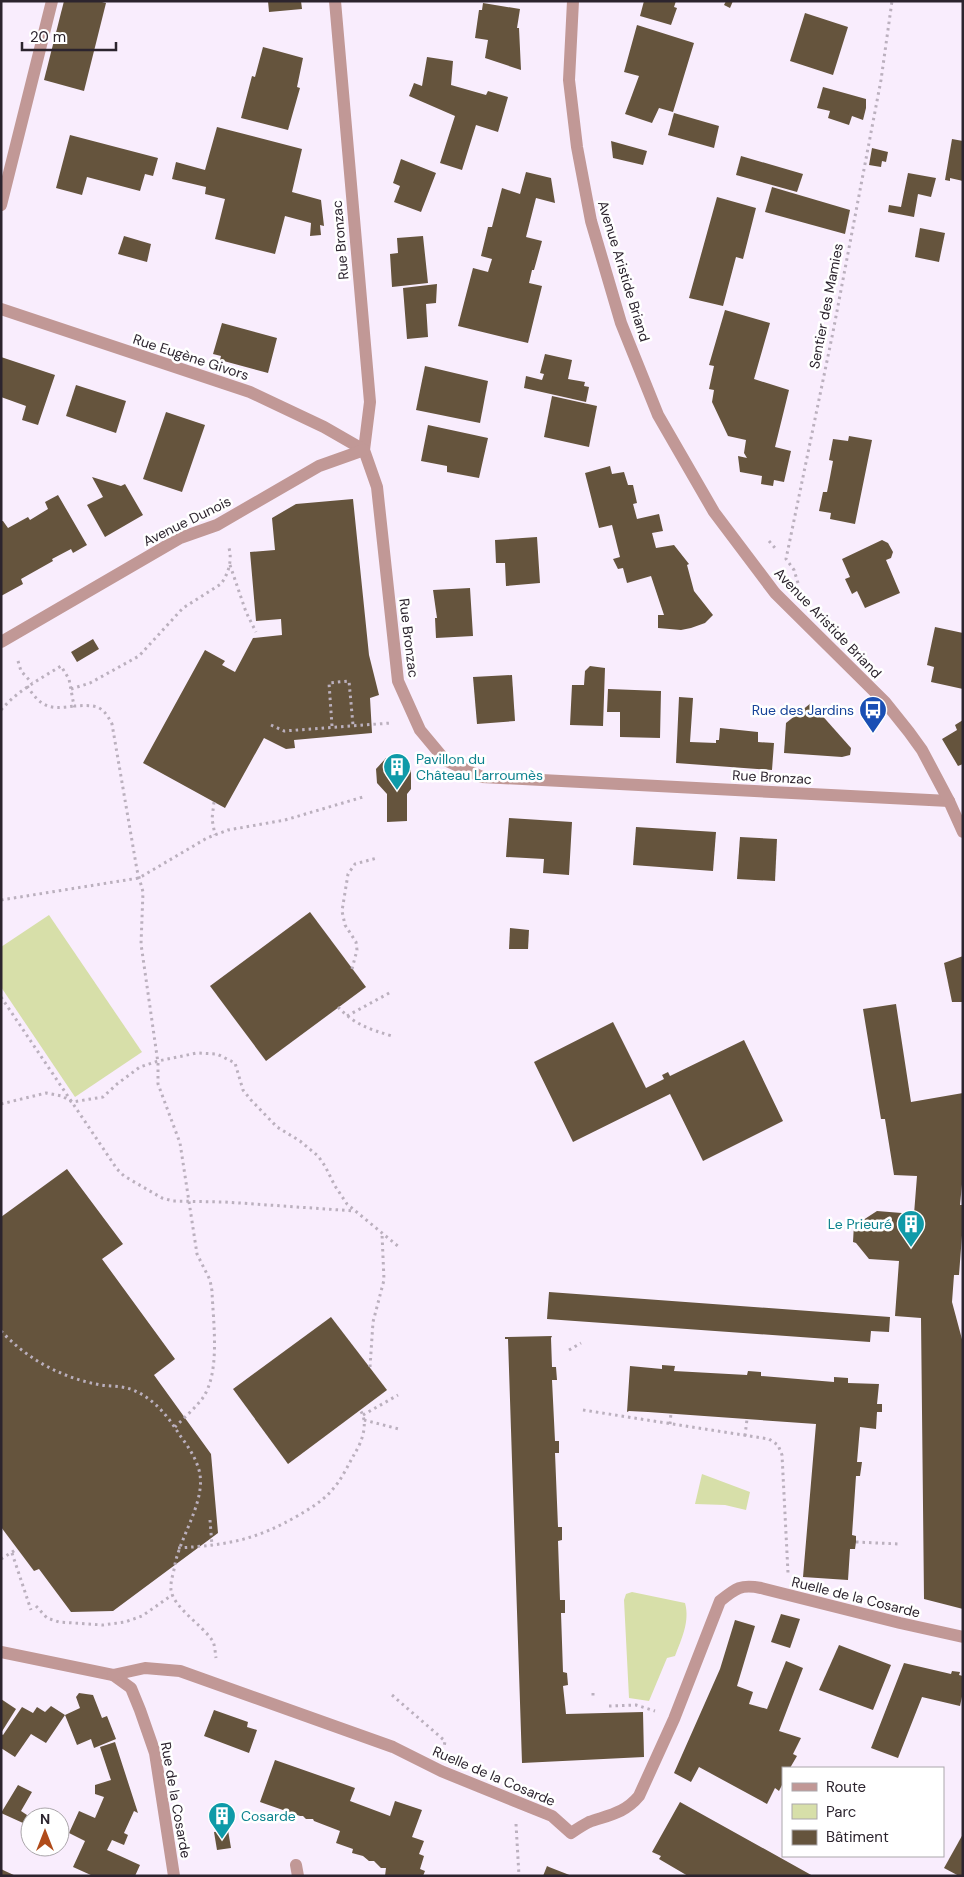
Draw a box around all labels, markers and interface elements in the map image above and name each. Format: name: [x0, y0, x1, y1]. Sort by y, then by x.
scale bar: [22, 20, 116, 52]
text: 20 m: [30, 27, 66, 47]
street label: Avenue Aristide Briand: [594, 198, 654, 344]
street label: Rue Bronzac: [328, 199, 352, 281]
street label: Sentier des Mamies: [805, 242, 847, 370]
street label: Rue Eugène Givors: [131, 330, 251, 384]
street label: Avenue Dunois: [140, 492, 234, 550]
street label: Avenue Aristide Briand: [771, 564, 885, 682]
street label: Rue Bronzac: [395, 597, 423, 679]
bus stop icon: Rue des Jardins: [858, 695, 888, 734]
place label: Rue des Jardins: [752, 701, 854, 719]
place label: Pavillon du Château Larroumès: [416, 750, 543, 784]
building icon: Pavillon du Château Larroumès: [382, 752, 412, 791]
street label: Rue Bronzac: [732, 766, 812, 788]
building icon: Le Prieuré: [896, 1209, 926, 1248]
place label: Le Prieuré: [828, 1215, 892, 1233]
street label: Ruelle de la Cosarde: [790, 1572, 922, 1622]
street label: Rue de la Cosarde: [157, 1741, 195, 1859]
street label: Ruelle de la Cosarde: [430, 1742, 558, 1810]
legend: [782, 1767, 944, 1857]
text: Route: [826, 1777, 866, 1797]
building icon: Cosarde: [207, 1801, 237, 1840]
text: Parc: [826, 1802, 856, 1822]
north arrow: [20, 1807, 70, 1857]
place label: Cosarde: [241, 1807, 296, 1825]
text: N: [40, 1810, 50, 1828]
text: Bâtiment: [826, 1827, 889, 1847]

